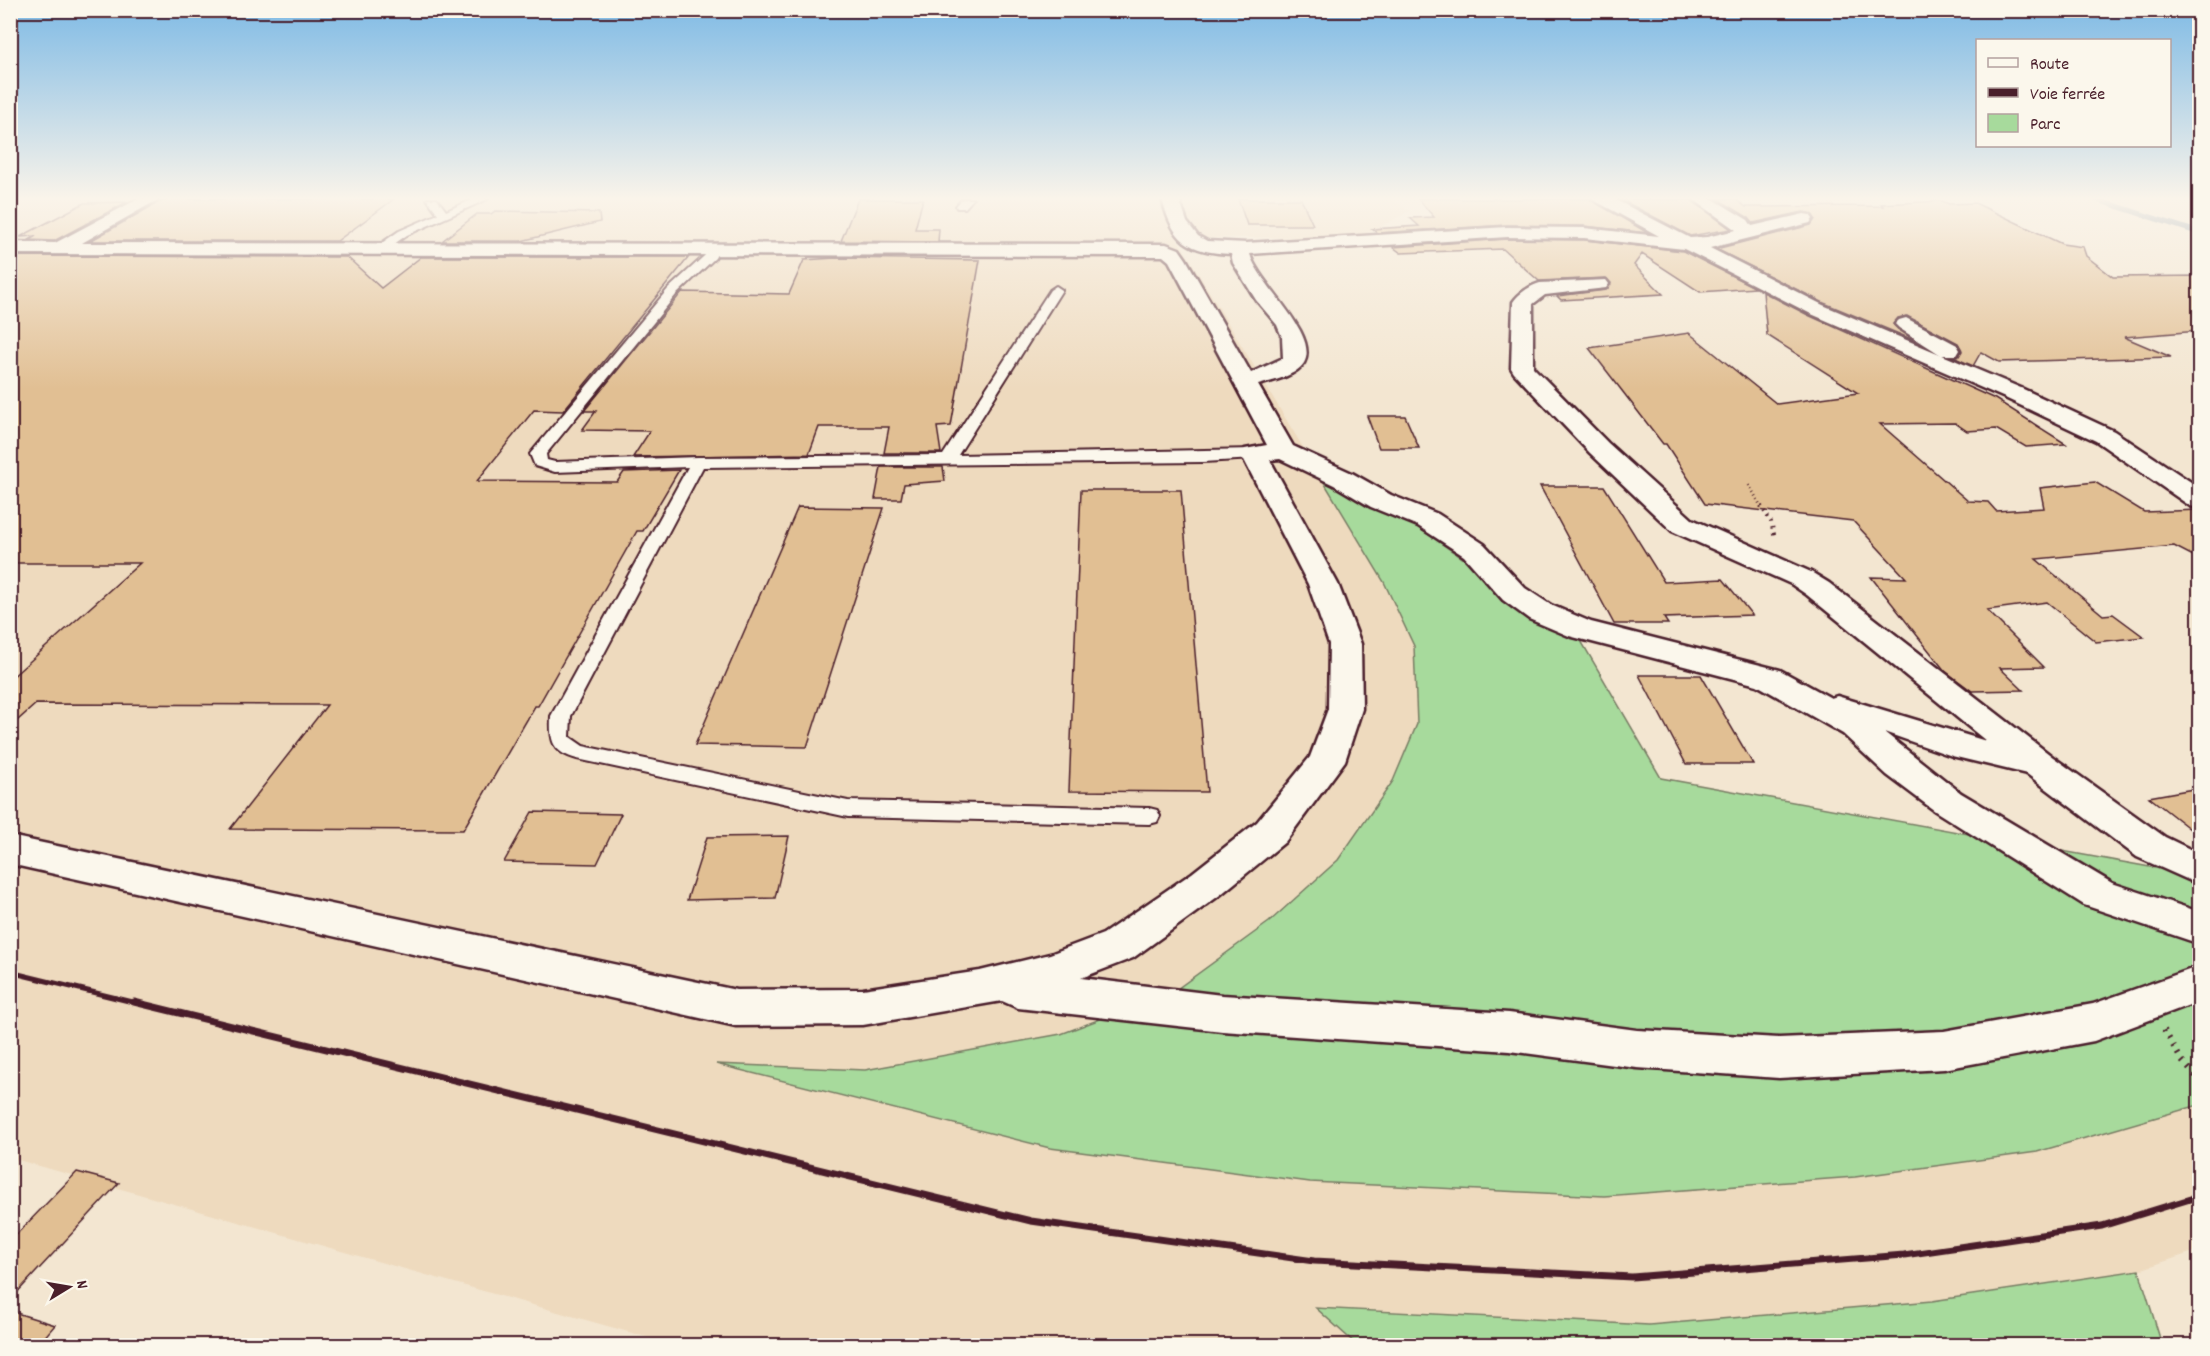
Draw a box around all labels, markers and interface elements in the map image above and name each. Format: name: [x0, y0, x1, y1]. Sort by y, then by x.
legend: [1976, 39, 2171, 147]
text: Route: [2030, 53, 2069, 78]
text: Voie ferrée: [2030, 83, 2105, 108]
text: Parc: [2030, 113, 2061, 138]
north arrow: [39, 1257, 99, 1317]
text: N: [69, 1279, 93, 1291]

